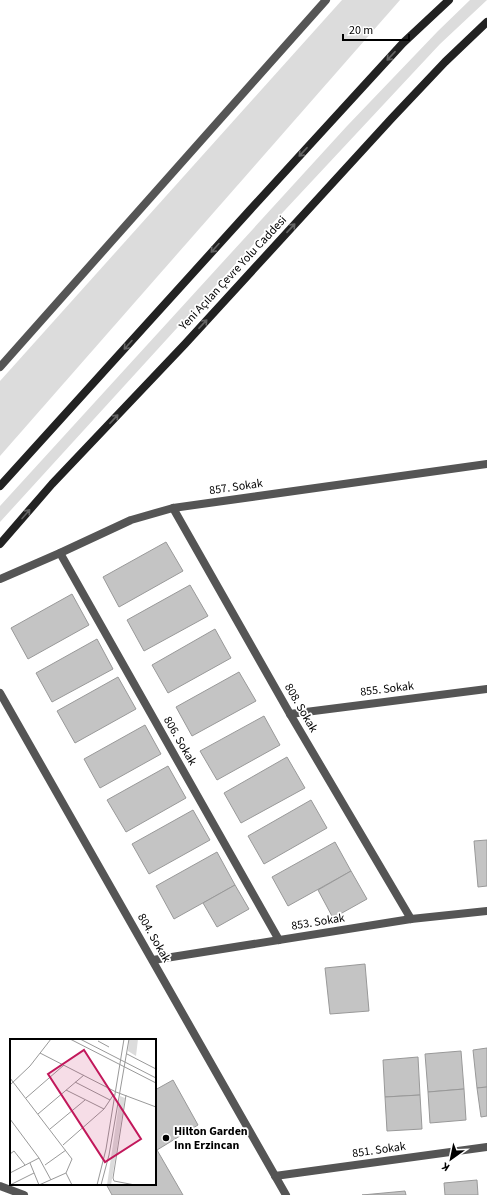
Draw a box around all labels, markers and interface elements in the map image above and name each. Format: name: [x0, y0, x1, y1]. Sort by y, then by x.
scale bar: [343, 16, 409, 42]
text: 20 m: [349, 22, 373, 39]
one-way arrow: [386, 51, 396, 61]
one-way arrow: [298, 147, 308, 157]
street label: Yeni Açılan Çevre Yolu Caddesi: [175, 212, 291, 335]
one-way arrow: [286, 223, 295, 233]
one-way arrow: [211, 243, 220, 253]
one-way arrow: [198, 319, 207, 329]
one-way arrow: [124, 339, 133, 350]
one-way arrow: [109, 414, 119, 424]
street label: 857. Sokak: [208, 475, 264, 499]
one-way arrow: [21, 509, 30, 520]
street label: 855. Sokak: [359, 677, 415, 701]
street label: 808. Sokak: [280, 680, 322, 736]
street label: 806. Sokak: [159, 713, 201, 769]
street label: 853. Sokak: [290, 909, 346, 935]
street label: 804. Sokak: [133, 910, 175, 966]
inset map: [10, 1039, 156, 1185]
place label: Hilton Garden Inn Erzincan: [174, 1123, 248, 1154]
marker: Hilton Garden Inn Erzincan: [161, 1133, 171, 1143]
street label: 851. Sokak: [351, 1138, 407, 1162]
north arrow: [431, 1139, 471, 1179]
text: K: [439, 1159, 453, 1175]

